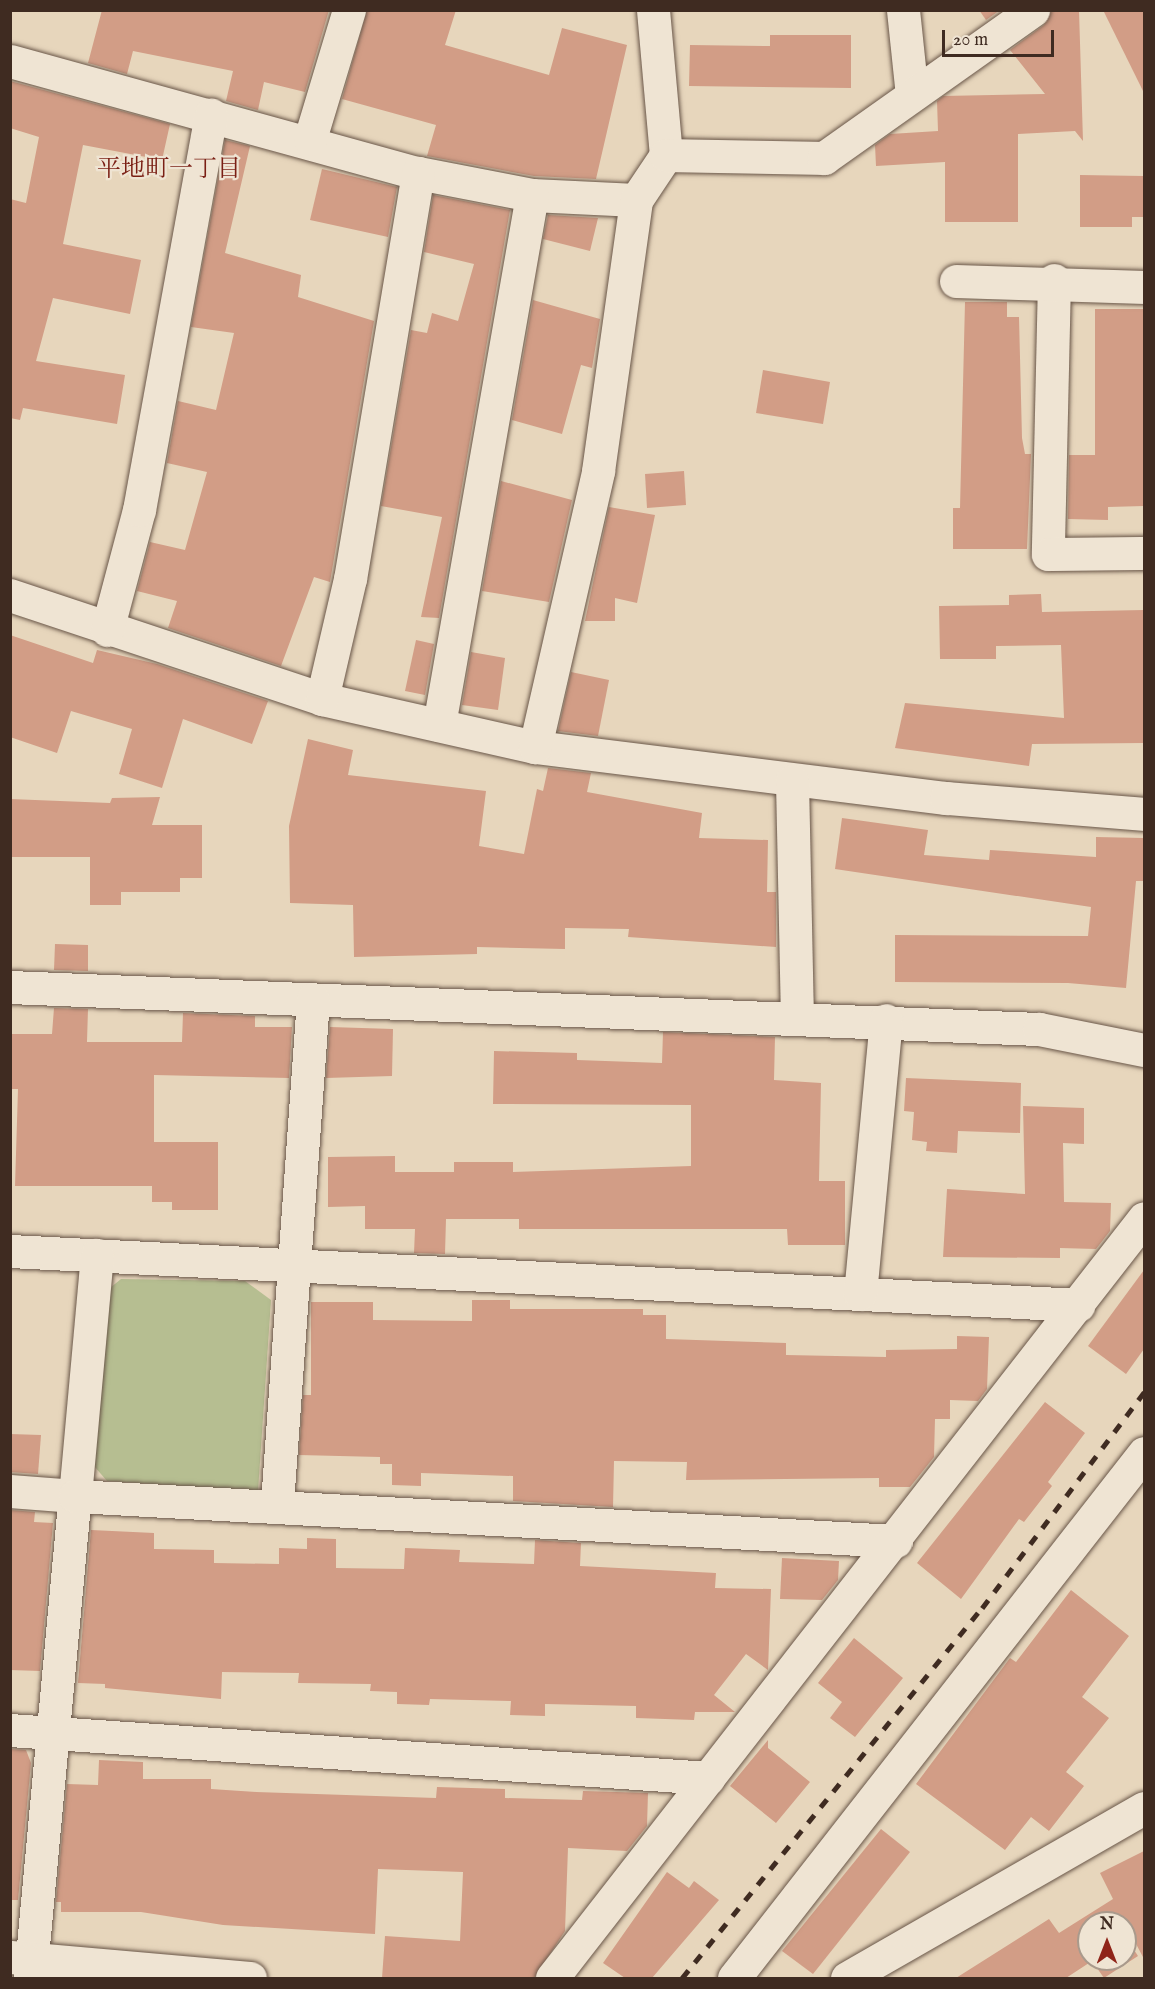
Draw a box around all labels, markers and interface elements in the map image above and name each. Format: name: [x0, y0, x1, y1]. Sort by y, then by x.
scale bar: [945, 18, 1058, 56]
text: 20 m: [953, 29, 988, 52]
district label: 平地町一丁目: [97, 156, 241, 184]
north arrow: [1077, 1911, 1137, 1971]
text: N: [1100, 1915, 1114, 1935]

